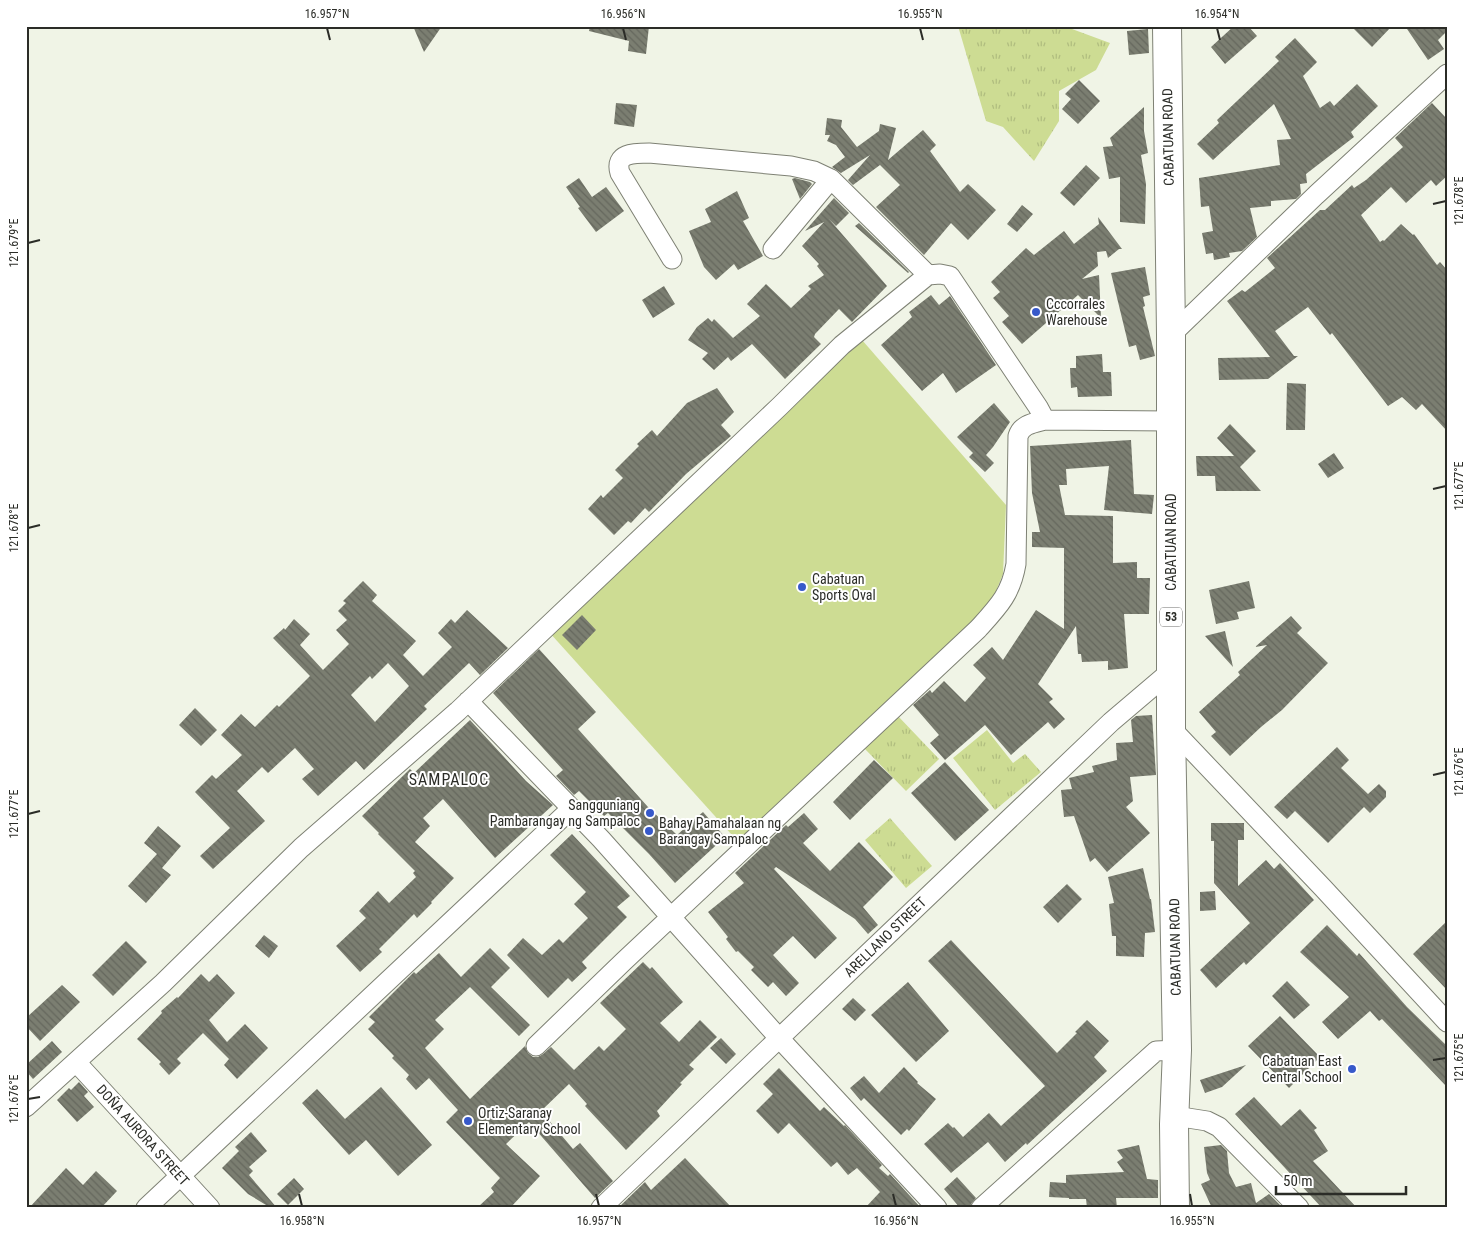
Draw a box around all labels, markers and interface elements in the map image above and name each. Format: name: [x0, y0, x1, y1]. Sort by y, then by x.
text: 16.957°N: [305, 7, 349, 21]
text: 16.956°N: [601, 7, 645, 21]
text: 16.955°N: [898, 7, 942, 21]
text: 16.954°N: [1195, 7, 1239, 21]
street label: CABATUAN ROAD: [1159, 88, 1177, 186]
text: 121.678°E: [1452, 176, 1466, 226]
text: 121.679°E: [7, 218, 21, 268]
place label: Cccorrales Warehouse: [1046, 296, 1108, 328]
marker: Cccorrales Warehouse: [1030, 306, 1042, 318]
text: 121.677°E: [1452, 461, 1466, 511]
street label: CABATUAN ROAD: [1163, 493, 1179, 591]
text: 121.678°E: [7, 503, 21, 553]
place label: Cabatuan Sports Oval: [812, 571, 876, 603]
marker: Cabatuan Sports Oval: [796, 581, 808, 593]
road number: 53: [1160, 608, 1182, 626]
text: 121.676°E: [1452, 747, 1466, 797]
district label: SAMPALOC: [409, 770, 489, 789]
text: 121.677°E: [7, 789, 21, 839]
place label: Sangguniang Pambarangay ng Sampaloc: [490, 797, 640, 829]
marker: Sangguniang Pambarangay ng Sampaloc: [644, 807, 656, 819]
place label: Bahay Pamahalaan ng Barangay Sampaloc: [659, 815, 781, 847]
marker: Bahay Pamahalaan ng Barangay Sampaloc: [643, 825, 655, 837]
street label: ARELLANO STREET: [841, 894, 929, 980]
street label: CABATUAN ROAD: [1166, 898, 1184, 996]
text: 121.675°E: [1452, 1033, 1466, 1083]
place label: Cabatuan East Central School: [1262, 1053, 1342, 1085]
marker: Cabatuan East Central School: [1346, 1063, 1358, 1075]
text: 121.676°E: [7, 1074, 21, 1124]
street label: DOÑA AURORA STREET: [93, 1081, 193, 1189]
place label: Ortiz-Saranay Elementary School: [478, 1105, 581, 1137]
marker: Ortiz-Saranay Elementary School: [462, 1115, 474, 1127]
scale bar: [1276, 1164, 1406, 1196]
text: 50 m: [1283, 1172, 1313, 1190]
text: 16.958°N: [280, 1214, 324, 1228]
text: 16.957°N: [577, 1214, 621, 1228]
text: 16.956°N: [874, 1214, 918, 1228]
text: 16.955°N: [1170, 1214, 1214, 1228]

